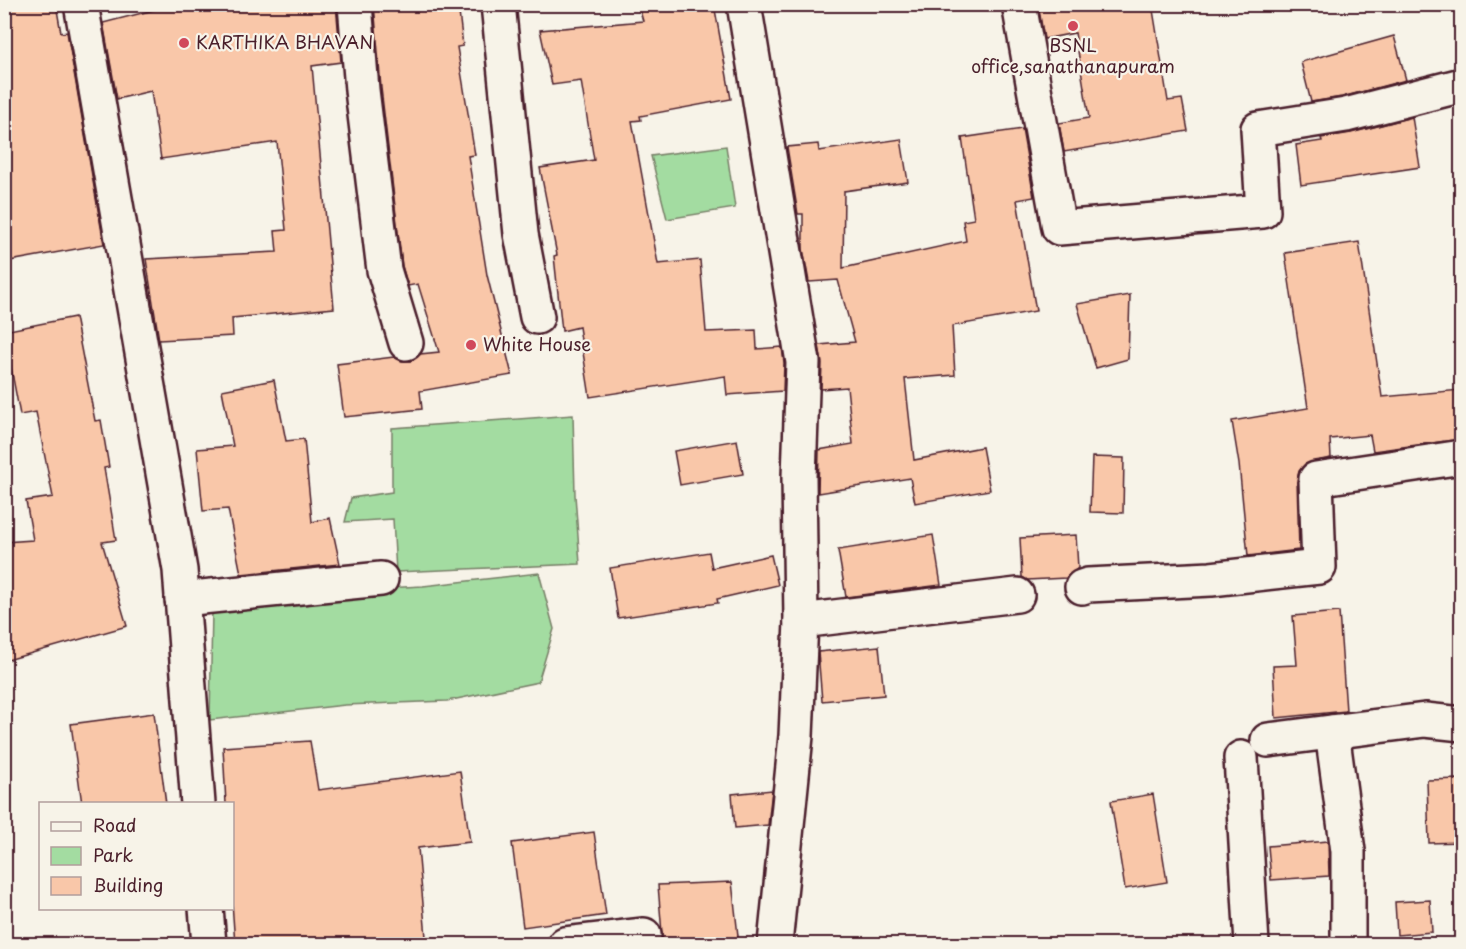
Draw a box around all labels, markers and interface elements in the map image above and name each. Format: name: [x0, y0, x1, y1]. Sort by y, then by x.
marker: BSNL office,sanathanapuram: [1066, 19, 1080, 33]
place label: KARTHIKA BHAVAN: [196, 28, 373, 55]
place label: BSNL office,sanathanapuram: [971, 31, 1175, 79]
marker: KARTHIKA BHAVAN: [177, 36, 191, 50]
place label: White House: [483, 330, 591, 357]
marker: White House: [464, 338, 478, 352]
legend: [39, 802, 234, 910]
text: Road: [93, 811, 137, 838]
text: Park: [93, 841, 133, 868]
text: Building: [93, 871, 163, 898]

